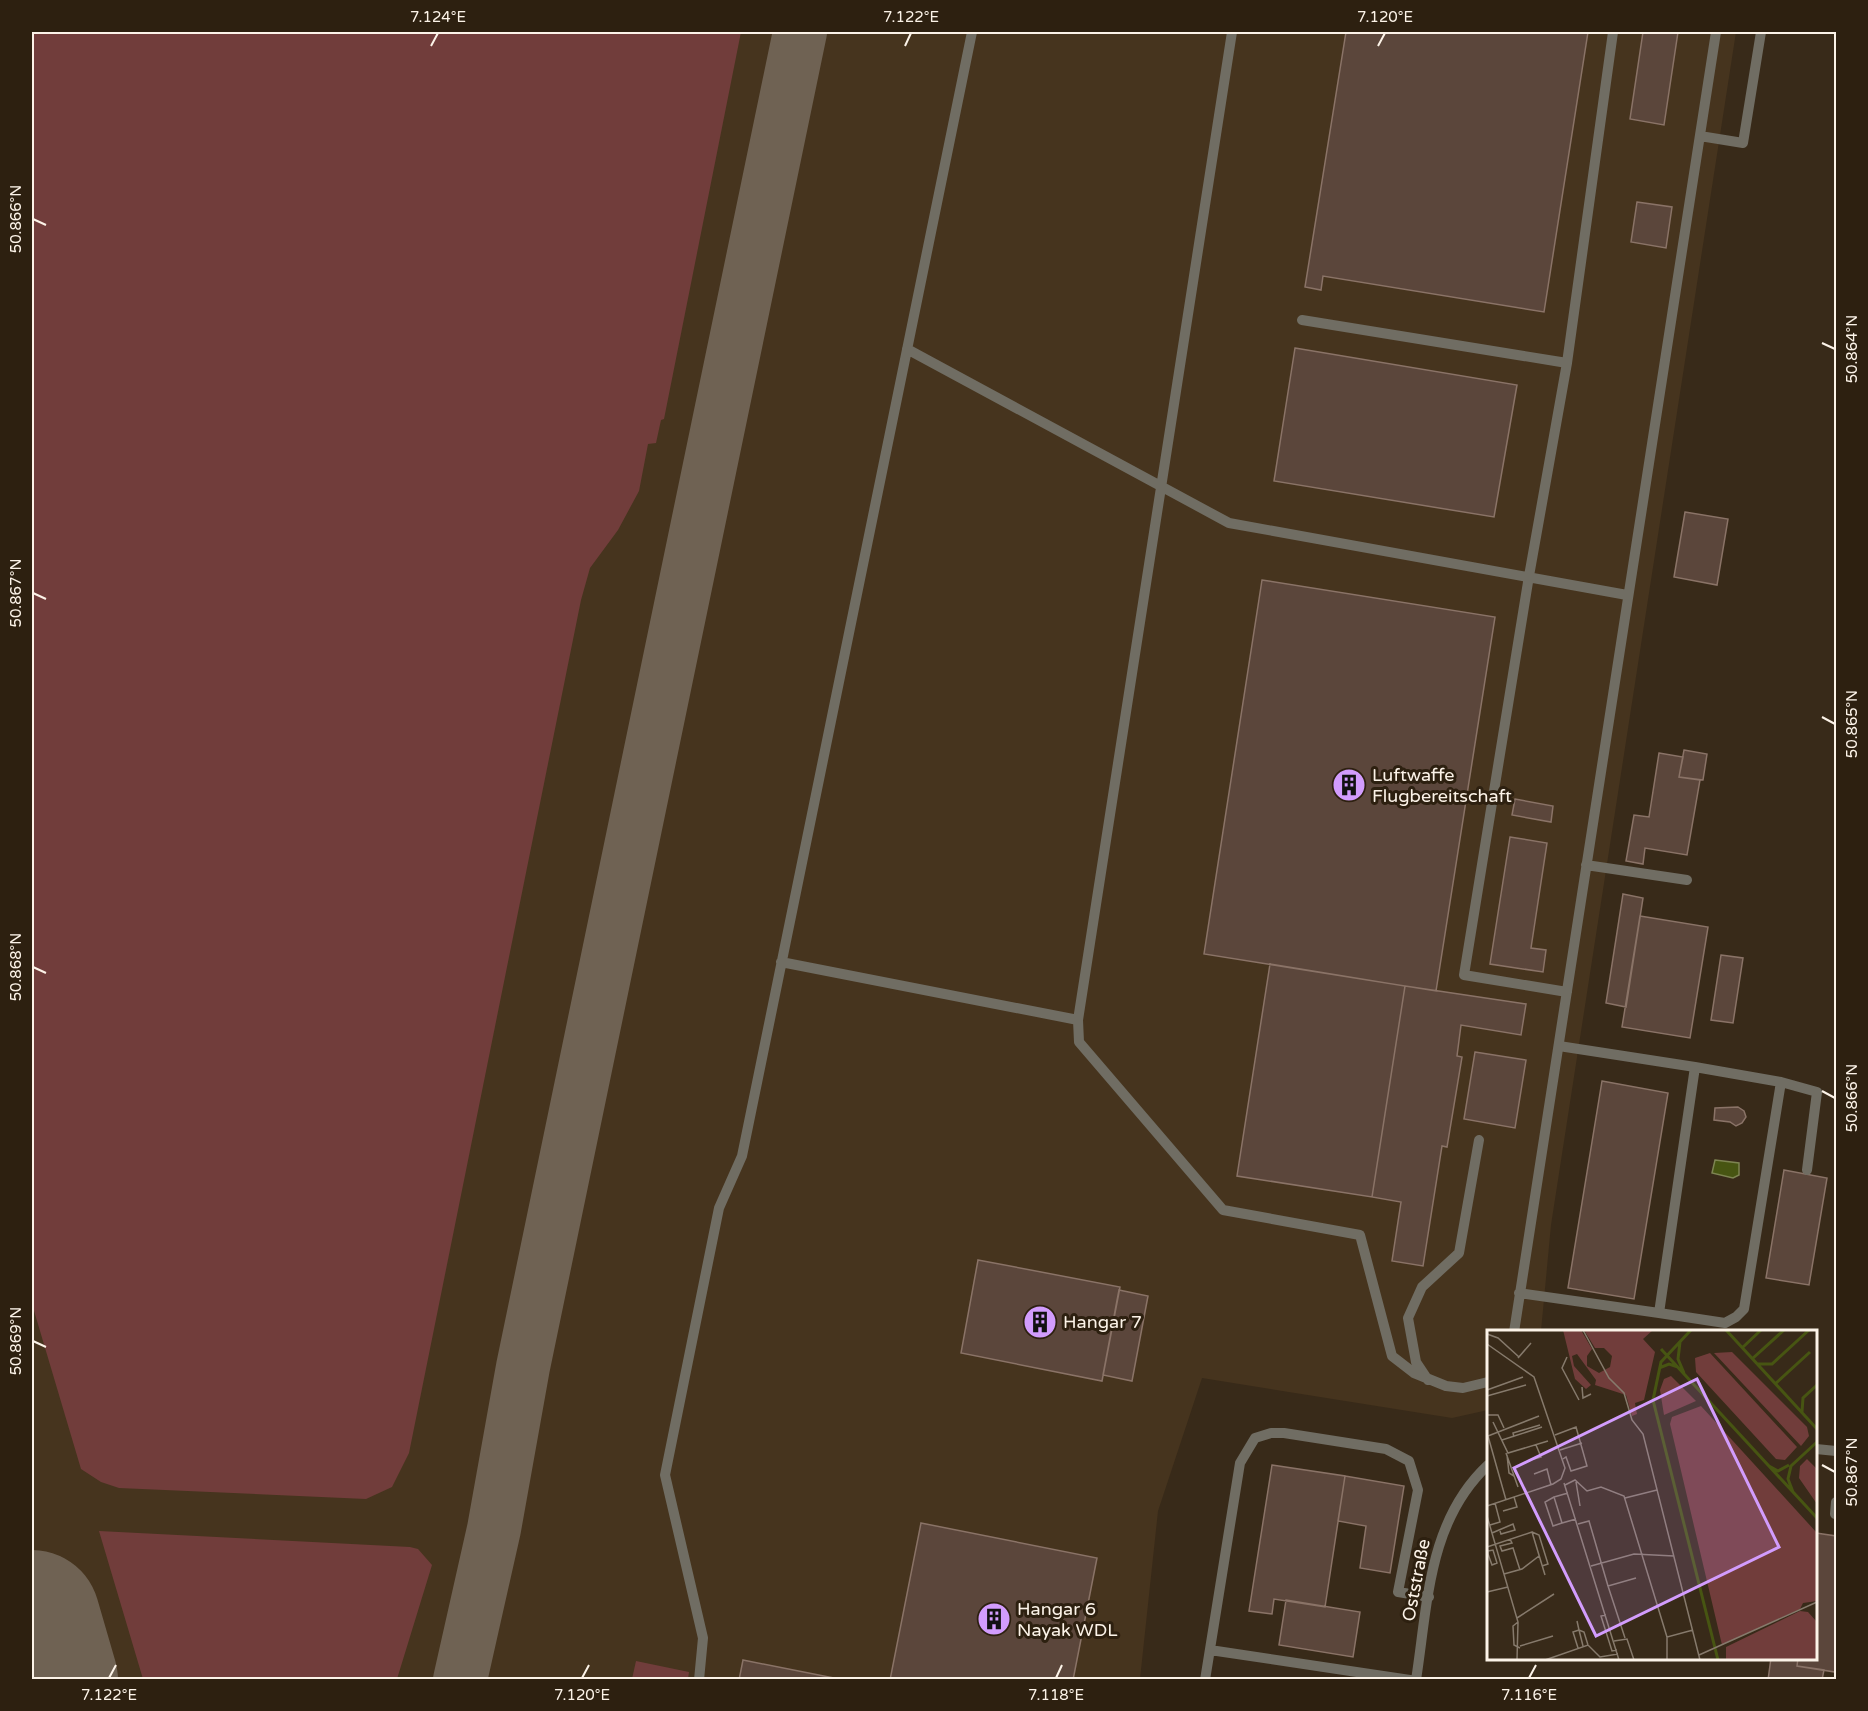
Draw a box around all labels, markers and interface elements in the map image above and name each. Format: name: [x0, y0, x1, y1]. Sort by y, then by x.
text: 7.124°E: [410, 8, 466, 26]
text: 7.122°E: [883, 8, 939, 26]
text: 7.120°E: [1357, 8, 1413, 26]
text: 50.866°N: [7, 185, 25, 253]
text: 50.864°N: [1843, 315, 1861, 383]
text: 50.867°N: [7, 559, 25, 627]
text: 50.865°N: [1843, 690, 1861, 758]
place label: Luftwaffe Flugbereitschaft: [1372, 764, 1512, 807]
building icon: Luftwaffe Flugbereitschaft: [1331, 767, 1367, 803]
text: 50.868°N: [7, 933, 25, 1001]
text: 50.866°N: [1843, 1064, 1861, 1132]
building icon: Hangar 7: [1022, 1304, 1058, 1340]
text: 50.869°N: [7, 1307, 25, 1375]
place label: Hangar 7: [1063, 1311, 1142, 1333]
inset map: [1487, 1330, 1817, 1660]
text: 50.867°N: [1843, 1438, 1861, 1506]
street label: Oststraße: [1397, 1537, 1435, 1623]
place label: Hangar 6 Nayak WDL: [1017, 1598, 1118, 1641]
building icon: Hangar 6 Nayak WDL: [976, 1601, 1012, 1637]
text: 7.122°E: [81, 1686, 137, 1704]
text: 7.120°E: [554, 1686, 610, 1704]
text: 7.118°E: [1028, 1686, 1084, 1704]
text: 7.116°E: [1501, 1686, 1557, 1704]

